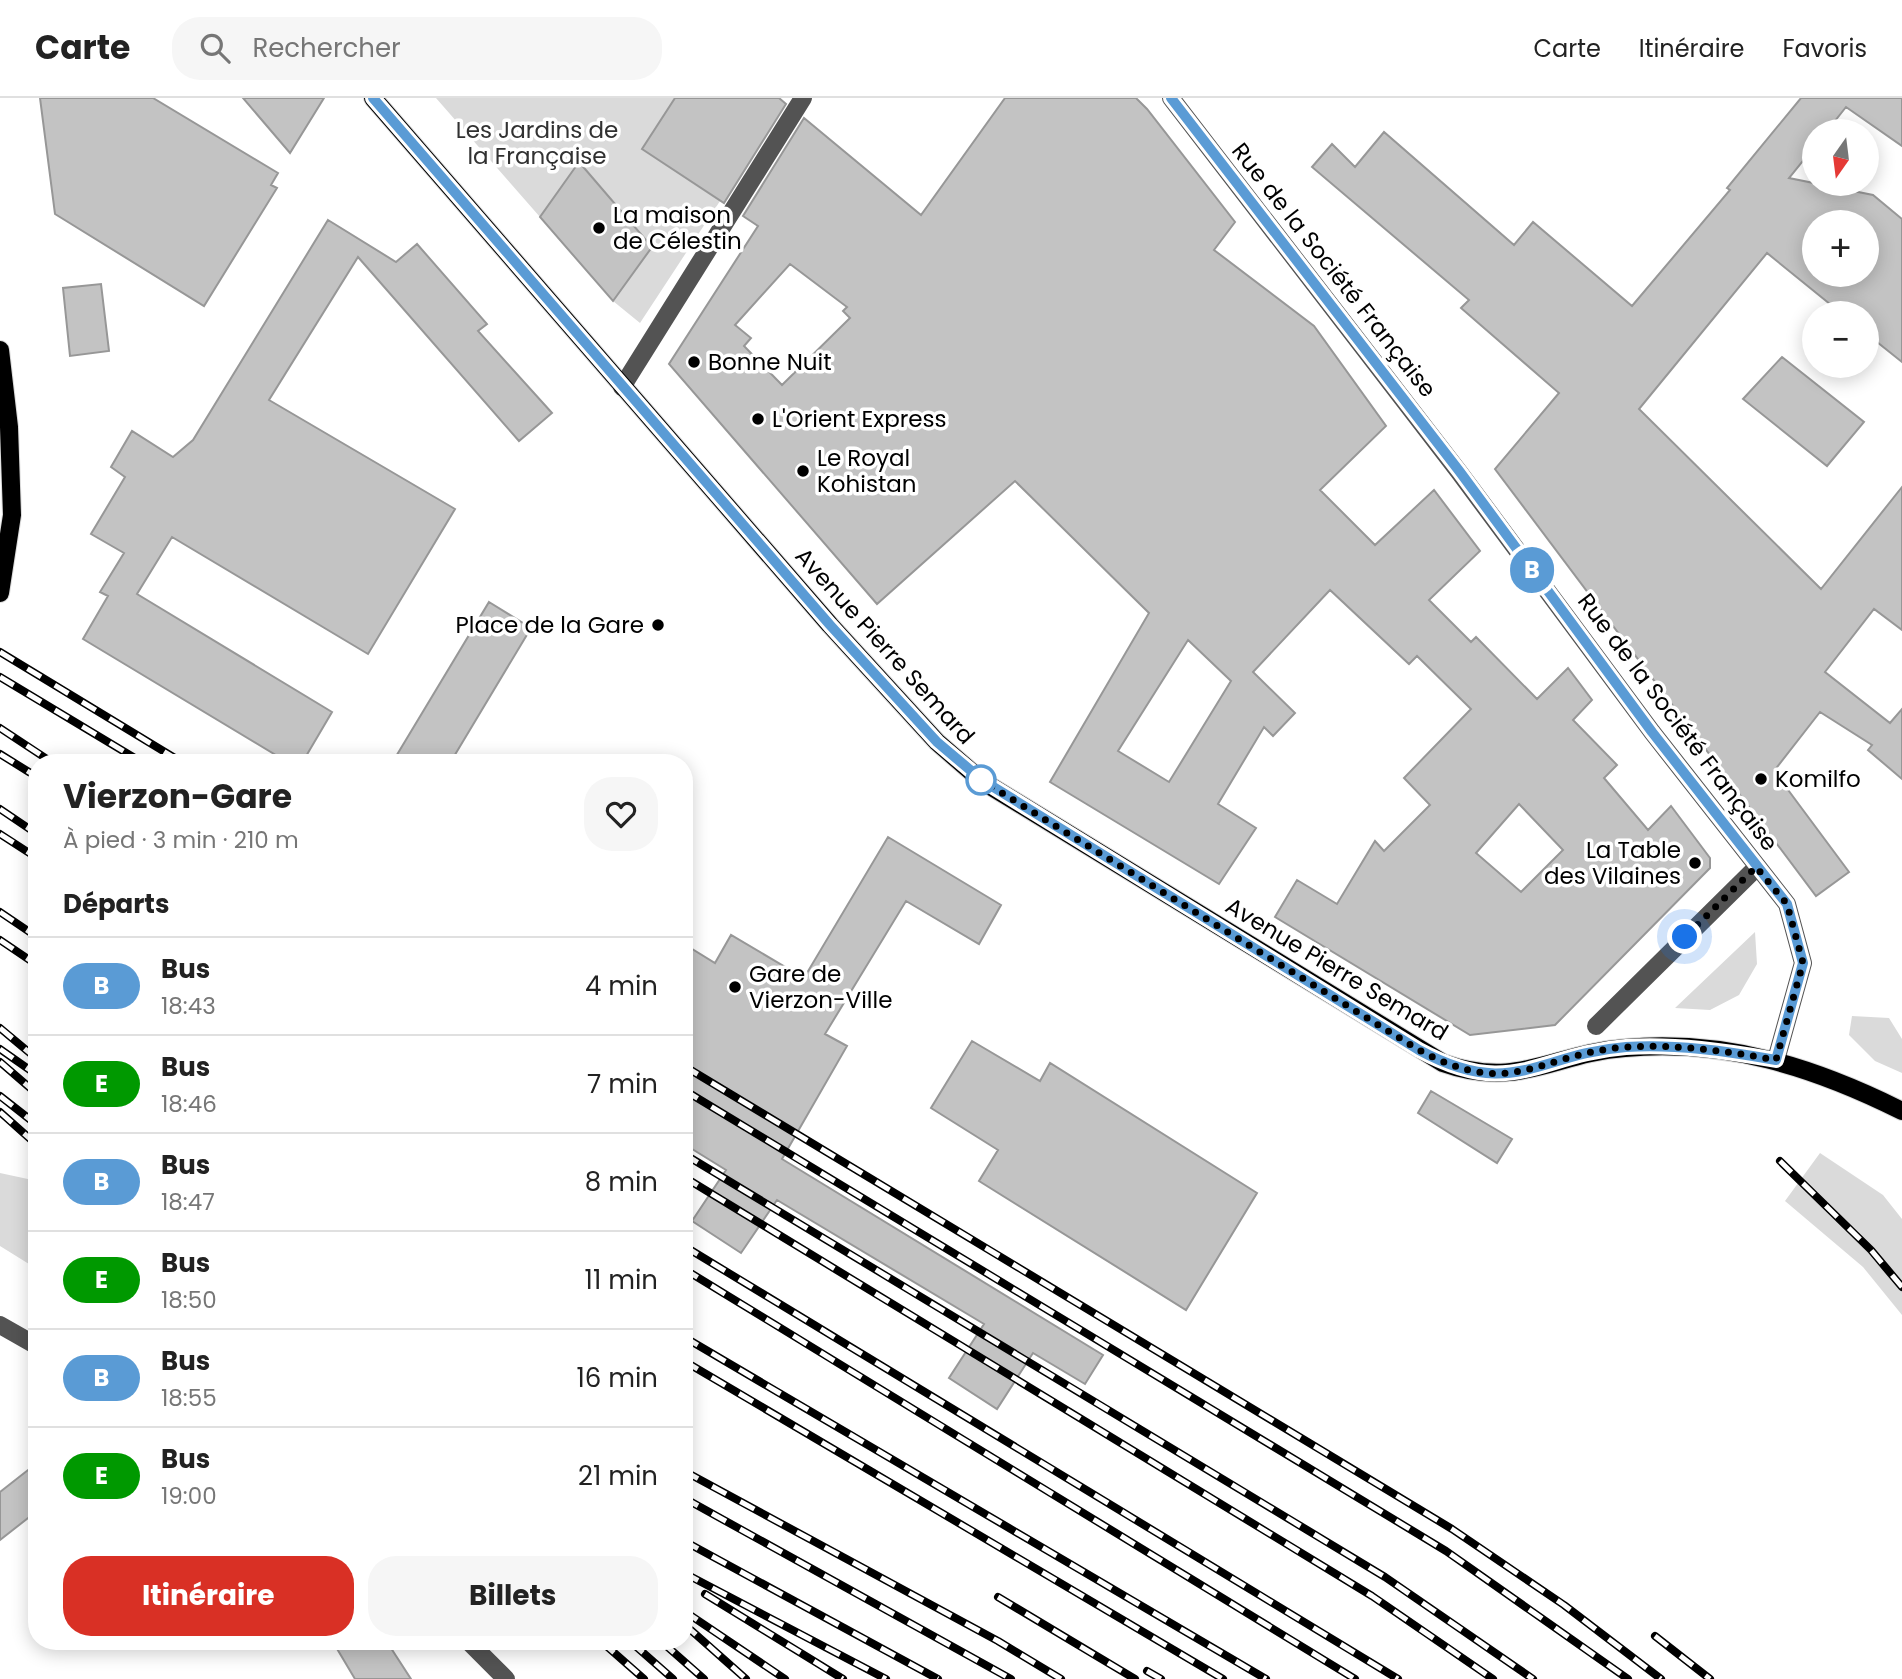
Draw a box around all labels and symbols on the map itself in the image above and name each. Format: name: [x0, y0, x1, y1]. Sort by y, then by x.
park label: Les Jardins de la Française: [456, 114, 618, 172]
north arrow: [1802, 119, 1880, 196]
street label: Rue de la Société Française: [1224, 136, 1444, 404]
place label: La maison de Célestin: [613, 199, 742, 257]
marker: La maison de Célestin: [591, 220, 607, 236]
place label: Bonne Nuit: [708, 346, 832, 378]
marker: Bonne Nuit: [686, 354, 702, 370]
place label: L'Orient Express: [772, 403, 947, 435]
marker: L'Orient Express: [750, 411, 766, 427]
place label: Le Royal Kohistan: [817, 442, 917, 500]
marker: Le Royal Kohistan: [795, 463, 811, 479]
street label: Avenue Pierre Semard: [788, 541, 982, 751]
line badge: B: [1509, 547, 1555, 593]
street label: Rue de la Société Française: [1570, 587, 1786, 857]
place label: Place de la Gare: [456, 609, 644, 641]
marker: Place de la Gare: [650, 617, 666, 633]
place label: Komilfo: [1775, 763, 1861, 795]
unlabelled marker: [966, 765, 996, 795]
marker: Komilfo: [1753, 771, 1769, 787]
place label: La Table des Vilaines: [1544, 834, 1681, 892]
marker: La Table des Vilaines: [1687, 855, 1703, 871]
street label: Avenue Pierre Semard: [1220, 890, 1454, 1048]
your location: [1667, 919, 1702, 954]
place label: Gare de Vierzon-Ville: [749, 958, 892, 1016]
marker: Gare de Vierzon-Ville: [727, 979, 743, 995]

